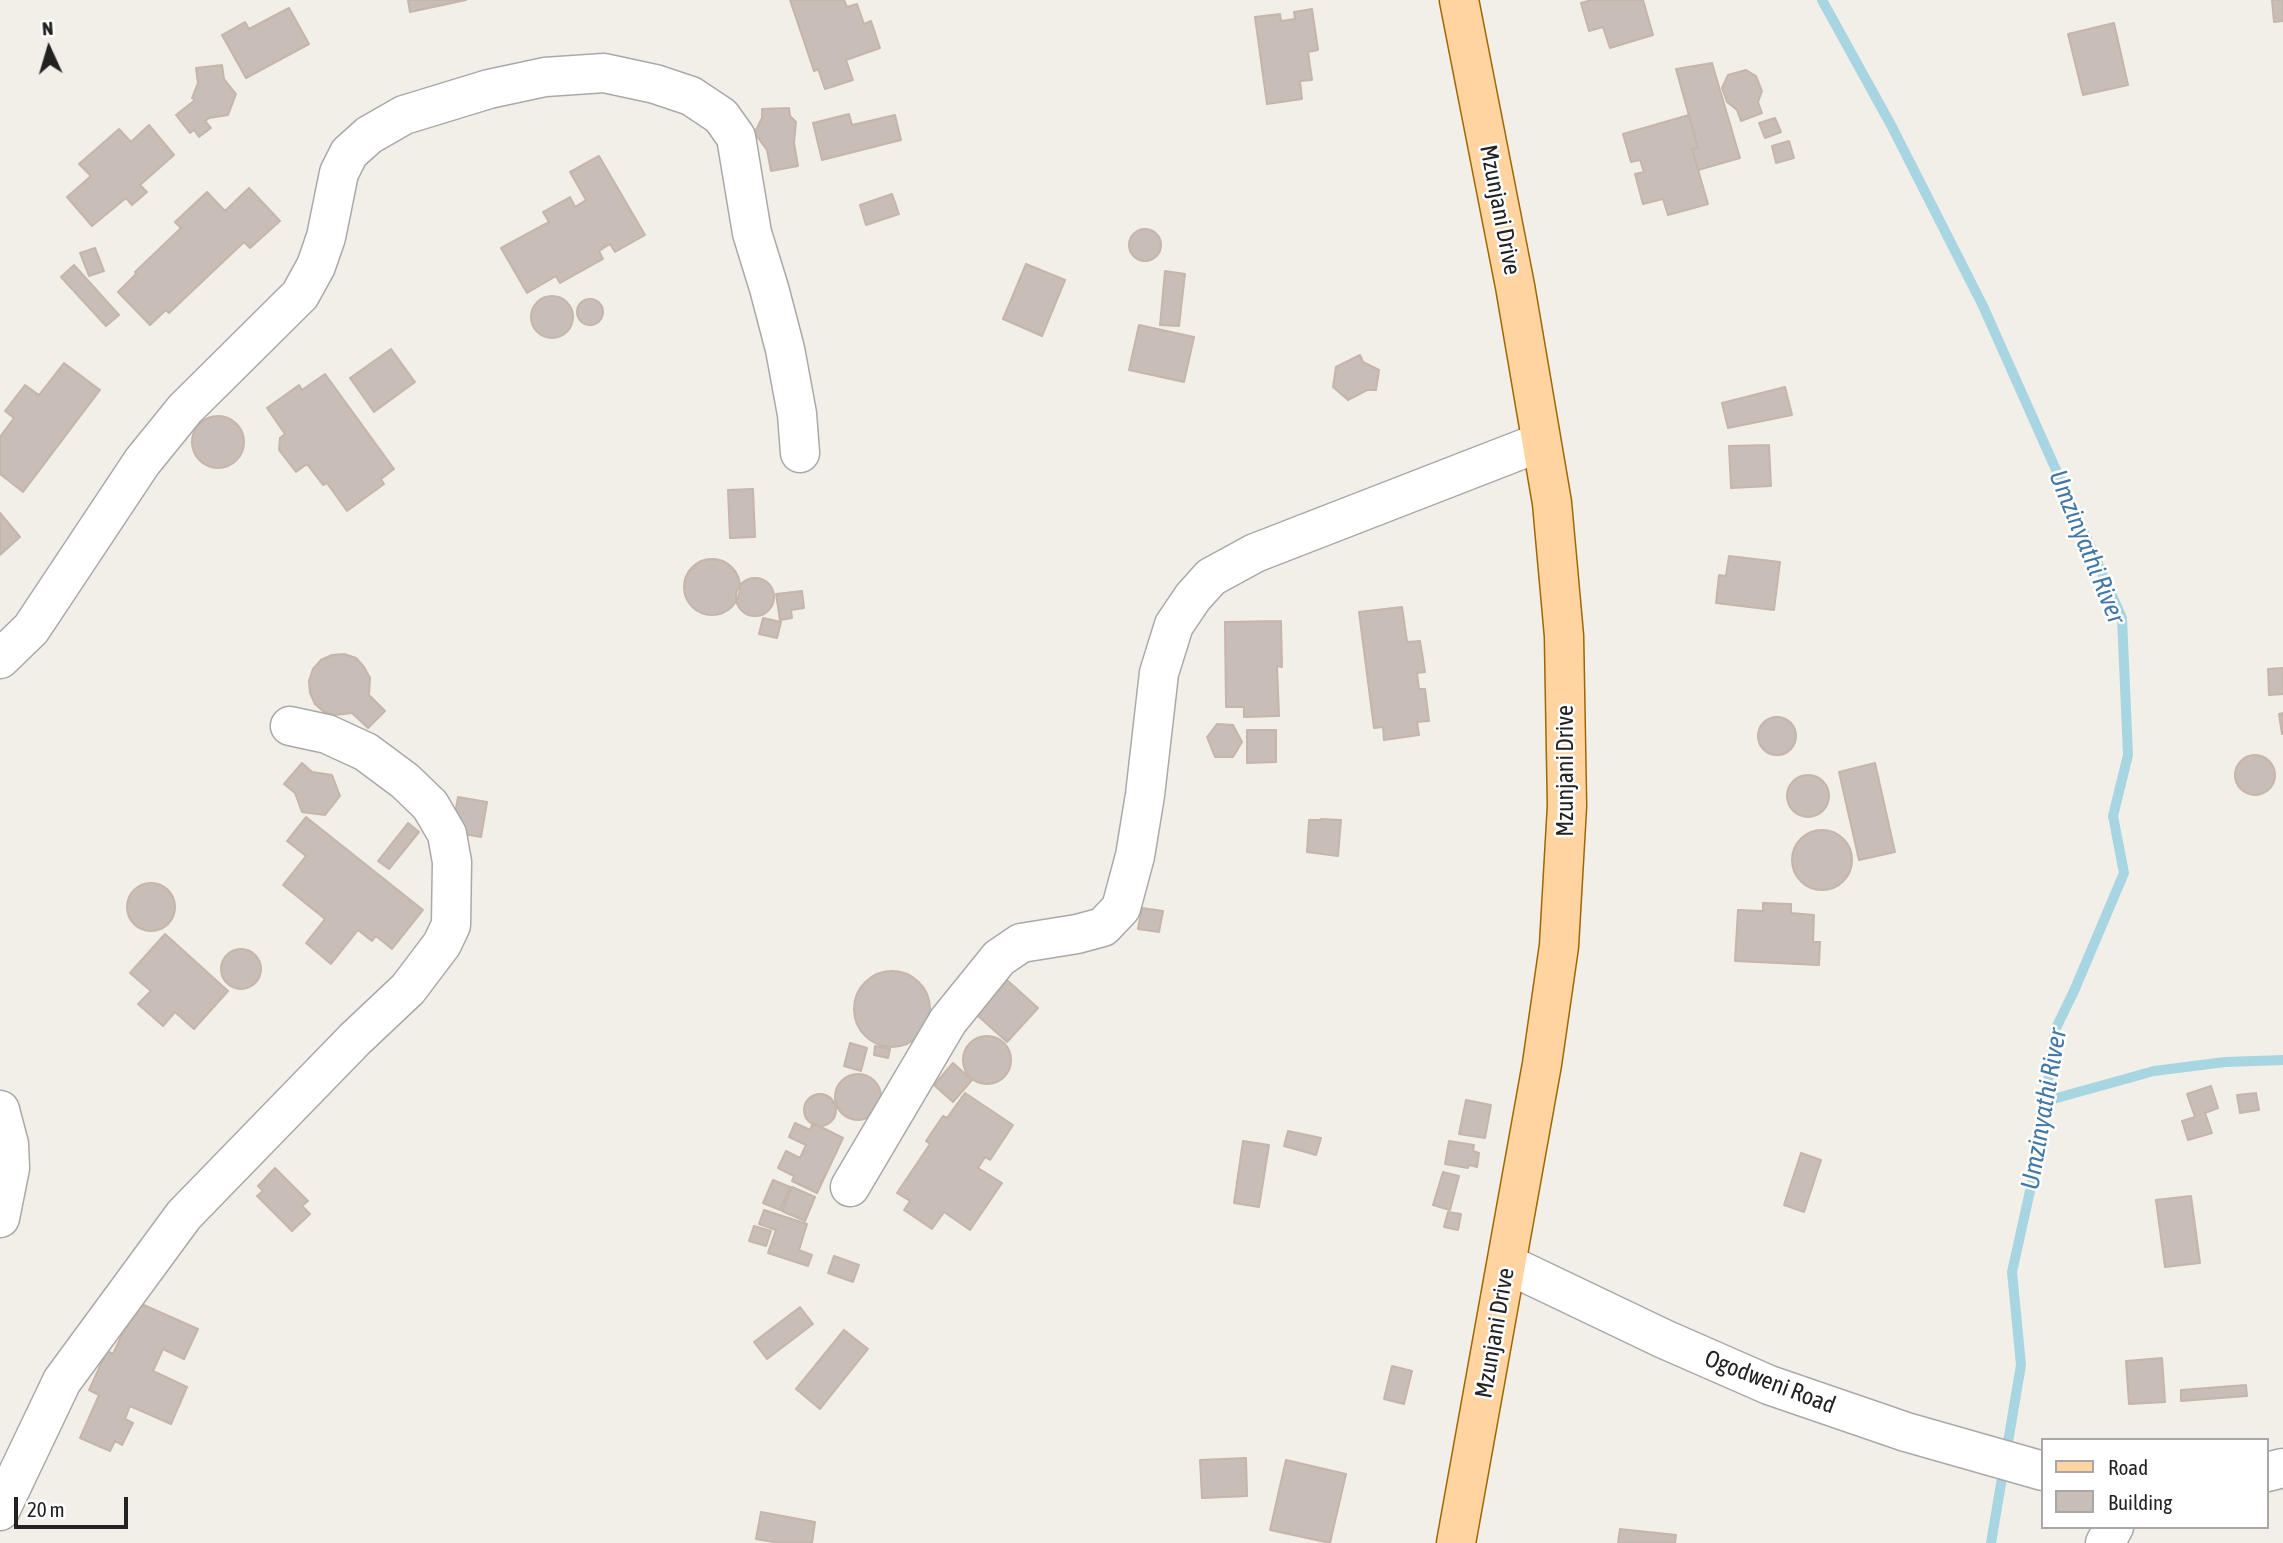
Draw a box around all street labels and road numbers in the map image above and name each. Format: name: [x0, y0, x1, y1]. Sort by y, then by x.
street label: Mzunjani Drive: [1473, 143, 1527, 277]
street label: Mzunjani Drive: [1551, 705, 1579, 837]
street label: Mzunjani Drive: [1469, 1266, 1521, 1400]
street label: Ogodweni Road: [1701, 1344, 1839, 1420]

